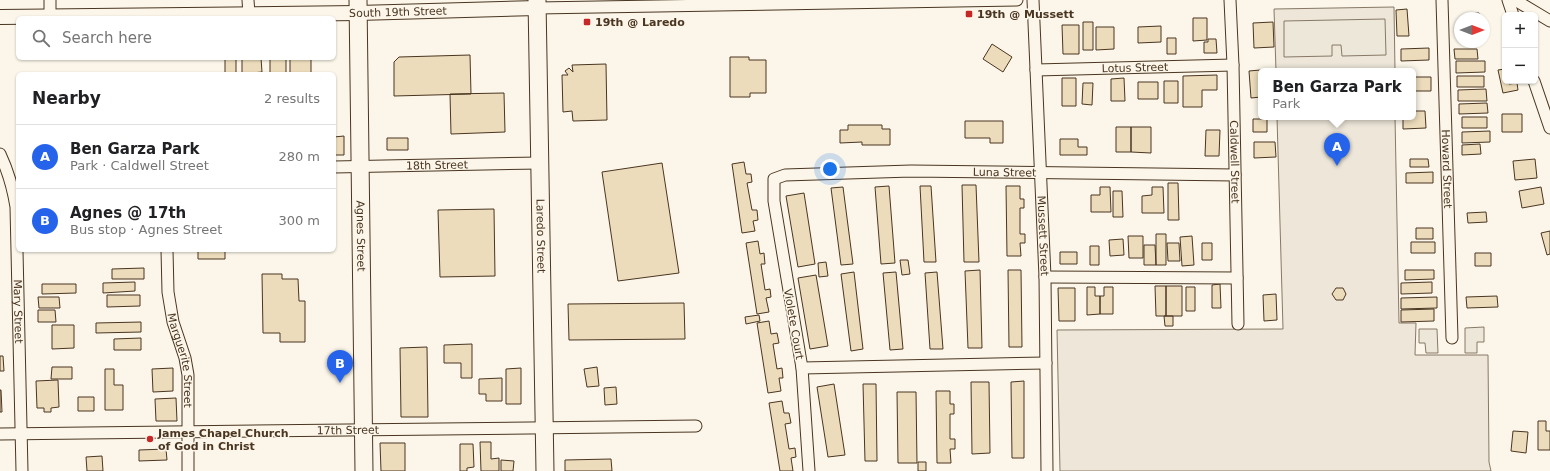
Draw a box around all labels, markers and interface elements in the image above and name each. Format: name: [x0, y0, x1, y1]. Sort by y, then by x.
street label: South 19th Street: [349, 5, 448, 20]
place label: 19th @ Mussett: [977, 8, 1074, 21]
marker: 19th @ Mussett: [964, 9, 974, 19]
north arrow: [1454, 12, 1490, 48]
map controls: [1502, 12, 1538, 84]
button: +: [1502, 12, 1538, 48]
search box: [16, 16, 336, 60]
place label: 19th @ Laredo: [595, 16, 685, 29]
marker: 19th @ Laredo: [582, 17, 592, 27]
icon: search: [30, 27, 52, 49]
text: Search here: [62, 29, 152, 47]
button: −: [1502, 48, 1538, 84]
street label: Lotus Street: [1101, 61, 1169, 75]
popup: [1258, 68, 1416, 120]
text: Ben Garza Park: [1272, 78, 1402, 96]
text: Nearby: [32, 88, 101, 108]
text: 2 results: [264, 91, 320, 106]
text: Park: [1272, 96, 1300, 111]
street label: Caldwell Street: [1227, 120, 1242, 204]
street label: Howard Street: [1439, 129, 1454, 209]
pin: A: [1324, 133, 1350, 166]
text: Ben Garza Park: [70, 140, 200, 158]
text: A: [40, 149, 50, 164]
text: 280 m: [278, 149, 320, 164]
text: Park · Caldwell Street: [70, 158, 209, 173]
street label: 18th Street: [406, 158, 469, 173]
your location: [820, 159, 840, 179]
street label: Luna Street: [973, 166, 1037, 180]
street label: Mussett Street: [1034, 195, 1051, 277]
street label: Laredo Street: [533, 199, 548, 274]
street label: Agnes Street: [354, 200, 367, 272]
text: Agnes @ 17th: [70, 204, 186, 222]
text: B: [40, 213, 50, 228]
text: 300 m: [278, 213, 320, 228]
text: Bus stop · Agnes Street: [70, 222, 222, 237]
street label: Mary Street: [11, 279, 25, 344]
street label: Violete Court: [781, 288, 806, 361]
street label: Marguerite Street: [165, 312, 194, 409]
pin: B: [327, 350, 353, 383]
street label: 17th Street: [317, 424, 380, 437]
place label: James Chapel Church of God in Christ: [157, 427, 289, 453]
marker: James Chapel Church of God in Christ: [145, 434, 155, 444]

